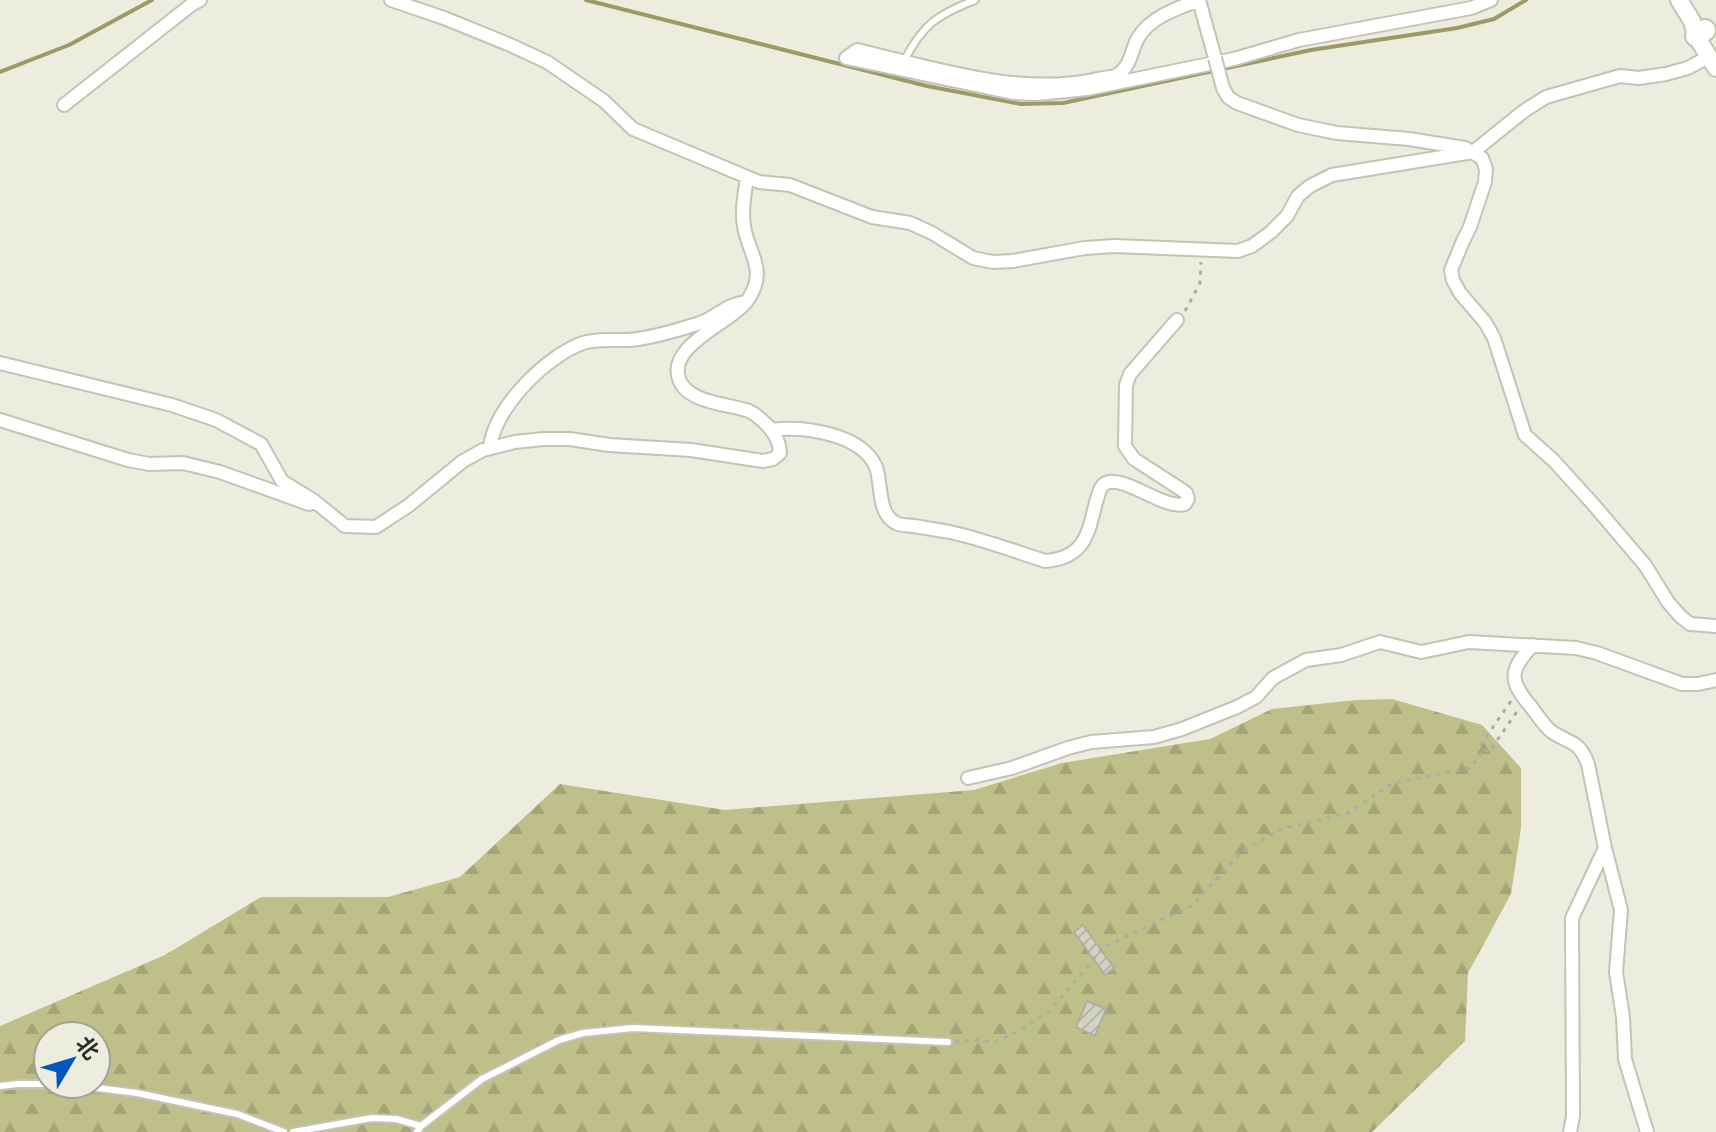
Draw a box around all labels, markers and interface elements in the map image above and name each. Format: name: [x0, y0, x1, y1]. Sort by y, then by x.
north arrow: [32, 1020, 112, 1100]
text: 北: [71, 1031, 105, 1064]

